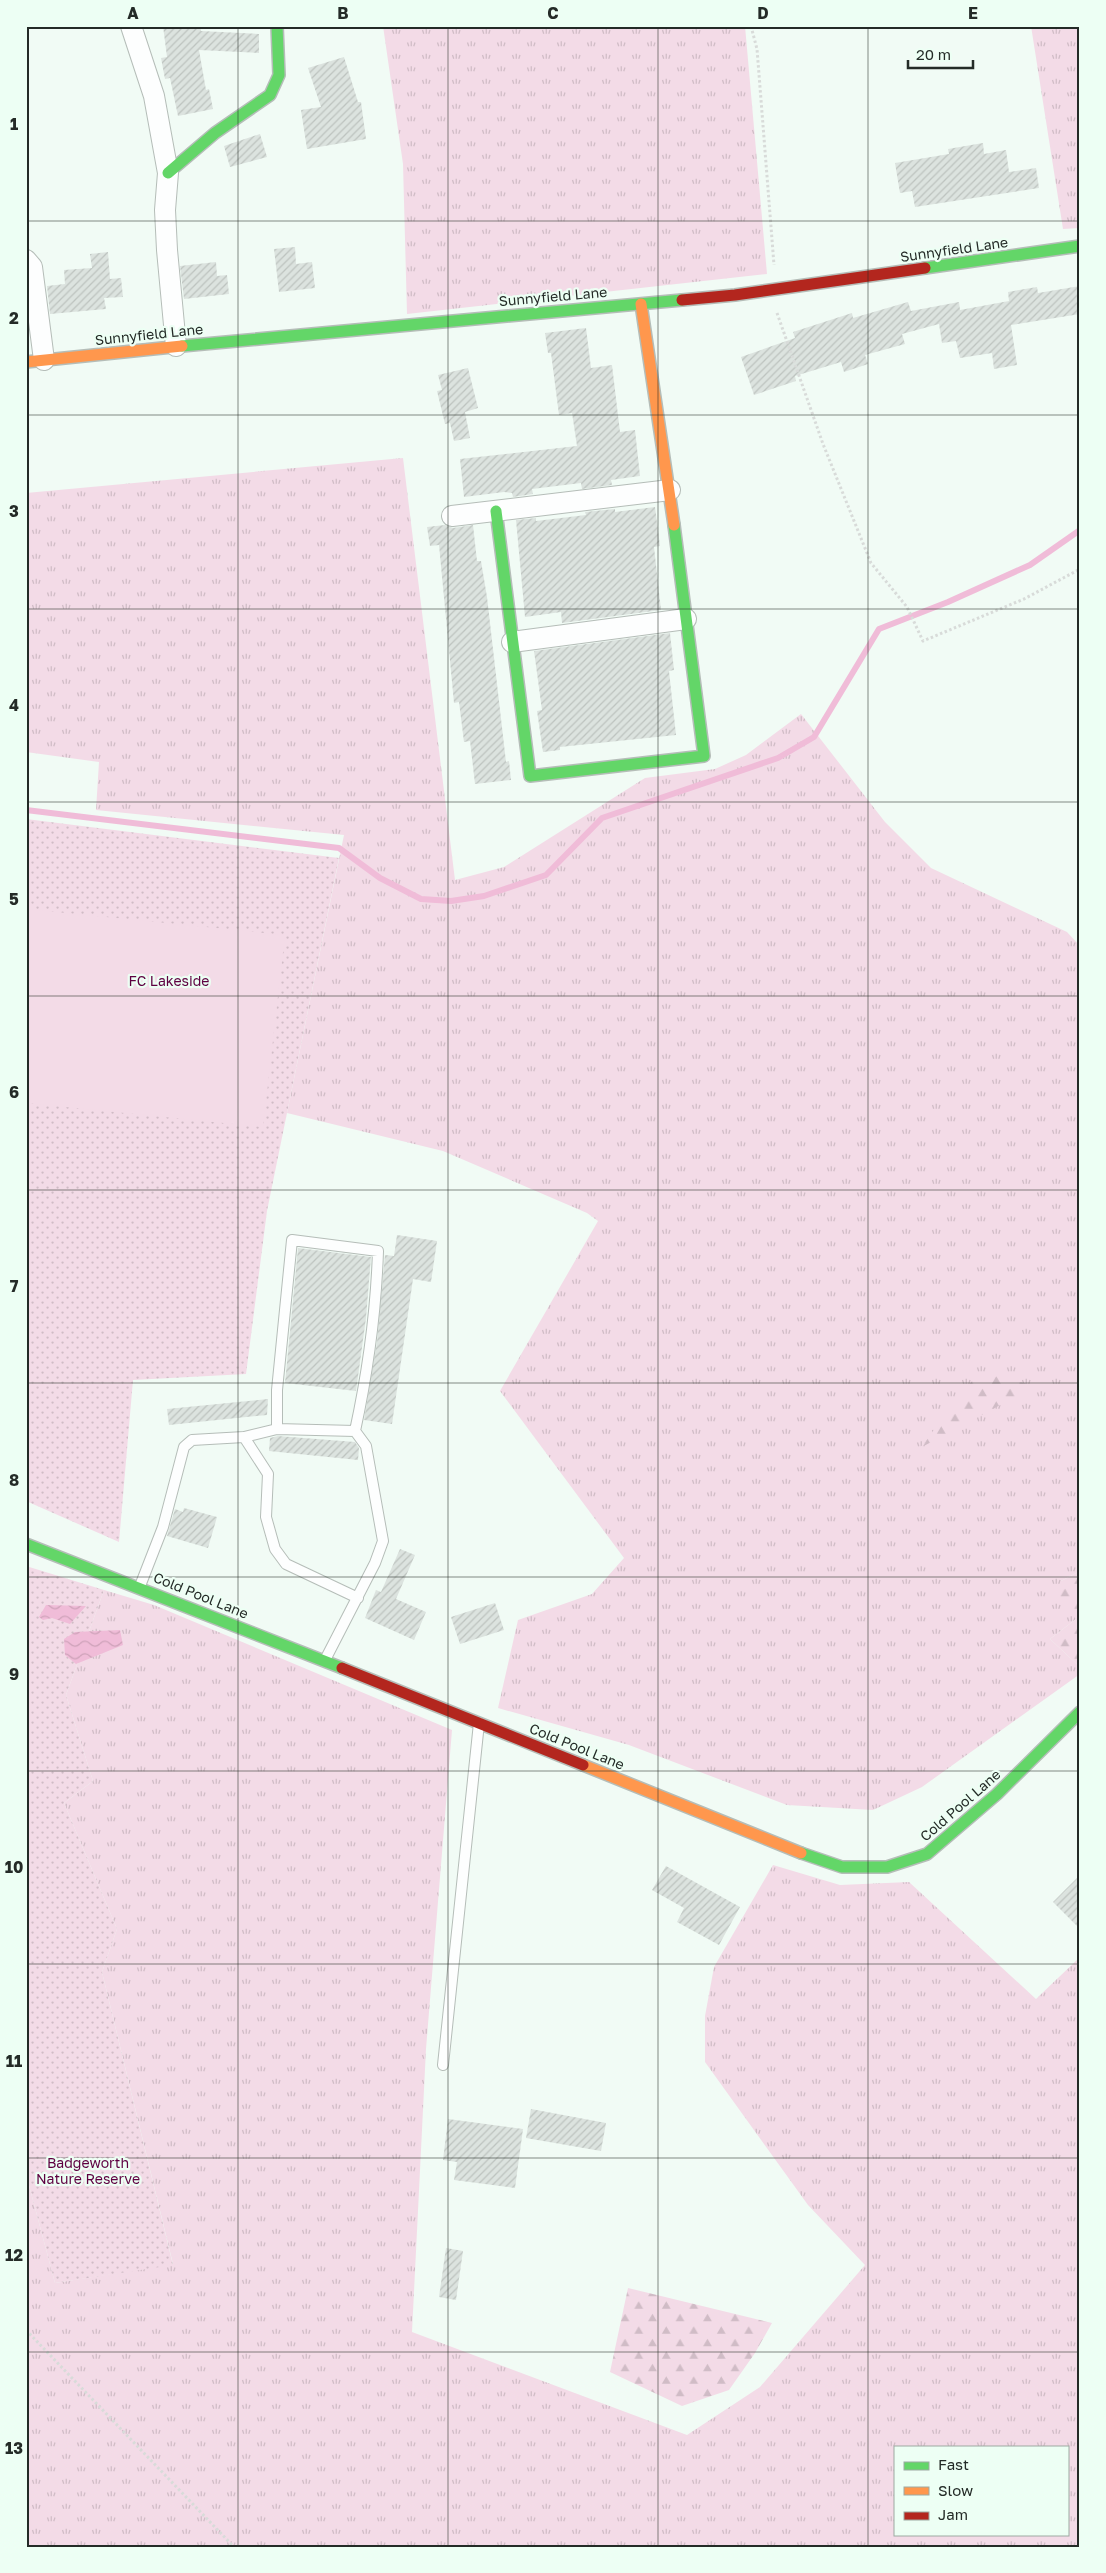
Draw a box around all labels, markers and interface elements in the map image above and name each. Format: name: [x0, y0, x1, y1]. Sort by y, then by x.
text: A: [127, 3, 139, 23]
text: B: [337, 3, 349, 23]
text: C: [547, 3, 559, 23]
text: D: [757, 3, 769, 23]
text: E: [968, 3, 978, 23]
scale bar: [908, 38, 974, 70]
text: 20 m: [916, 45, 951, 63]
text: 1: [10, 114, 18, 134]
street label: Sunnyfield Lane: [899, 233, 1009, 265]
street label: Sunnyfield Lane: [498, 283, 608, 309]
text: 2: [9, 308, 19, 328]
street label: Sunnyfield Lane: [94, 320, 204, 348]
text: 3: [9, 501, 19, 521]
text: 4: [9, 695, 19, 715]
text: 5: [9, 889, 19, 909]
park label: FC Lakeside: [129, 972, 209, 989]
text: 6: [9, 1082, 19, 1102]
text: 7: [10, 1276, 19, 1296]
text: 8: [9, 1470, 19, 1490]
street label: Cold Pool Lane: [151, 1568, 251, 1622]
text: 9: [9, 1664, 19, 1684]
street label: Cold Pool Lane: [527, 1719, 627, 1773]
street label: Cold Pool Lane: [916, 1765, 1004, 1845]
text: 10: [5, 1857, 23, 1877]
text: 11: [6, 2051, 22, 2071]
park label: Badgeworth Nature Reserve: [36, 2154, 140, 2187]
text: 12: [5, 2245, 23, 2265]
text: 13: [5, 2438, 23, 2458]
legend: [894, 2446, 1068, 2536]
text: Fast: [938, 2455, 969, 2473]
text: Slow: [938, 2481, 973, 2499]
text: Jam: [938, 2505, 968, 2523]

